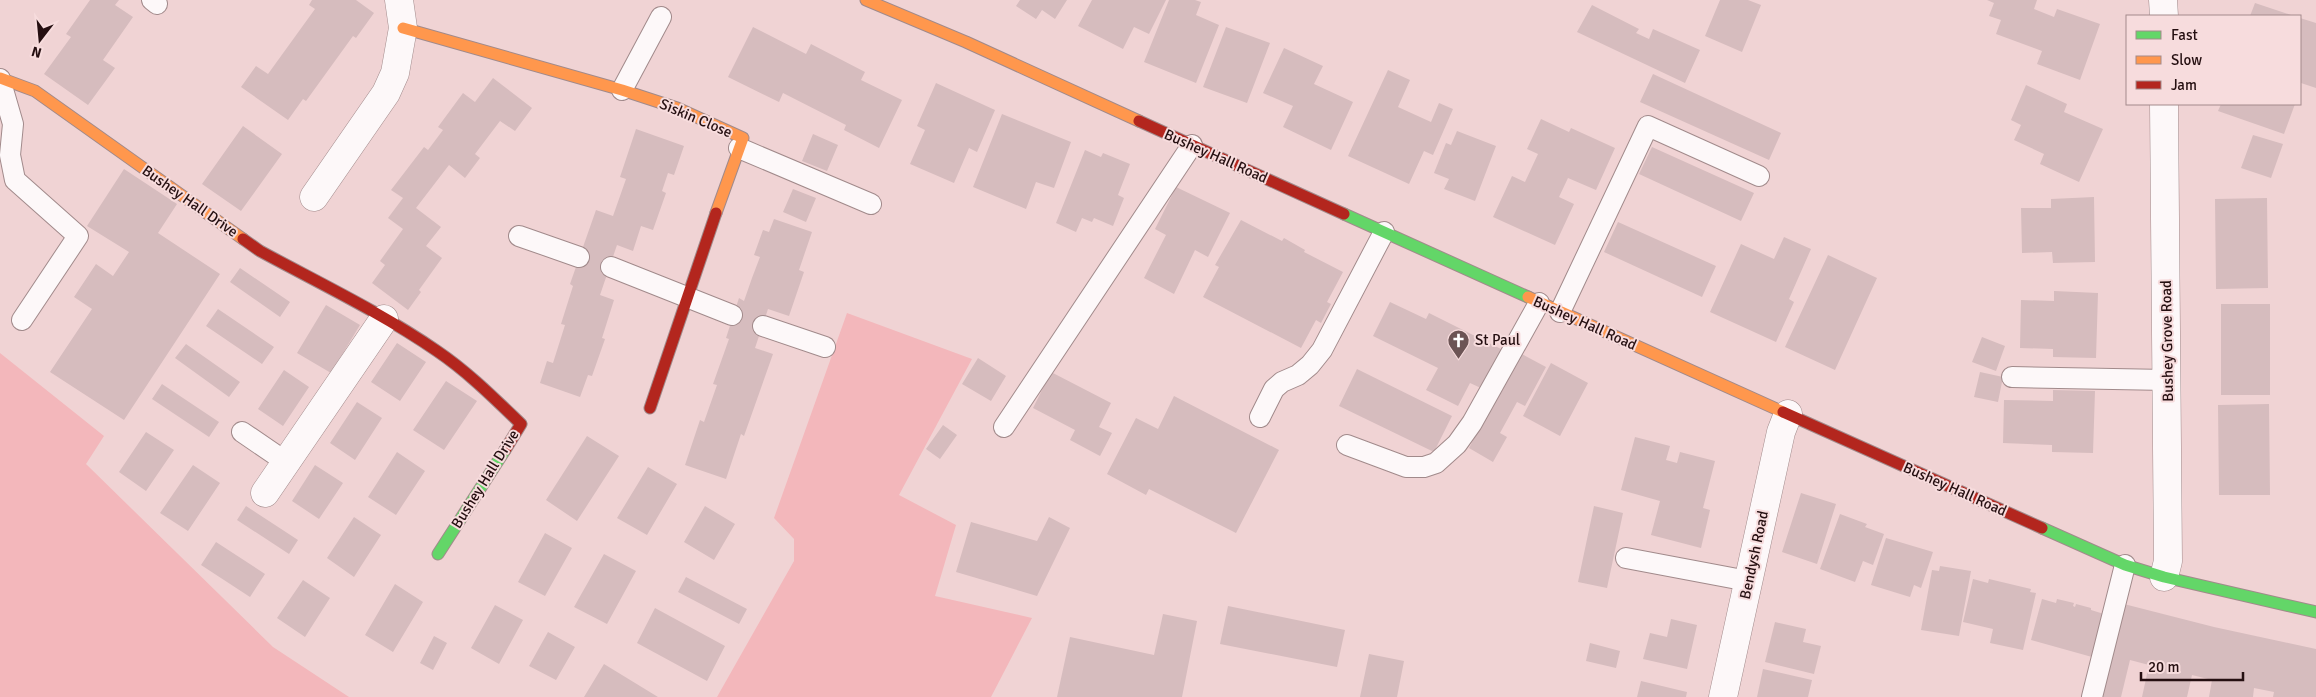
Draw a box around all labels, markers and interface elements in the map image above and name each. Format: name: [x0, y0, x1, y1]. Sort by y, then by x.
north arrow: [15, 15, 65, 65]
legend: [2126, 15, 2301, 105]
text: Fast: [2171, 26, 2198, 44]
text: N: [30, 43, 44, 62]
text: Slow: [2171, 51, 2202, 69]
text: Jam: [2171, 76, 2197, 94]
street label: Siskin Close: [657, 95, 735, 141]
street label: Bushey Hall Road: [1161, 125, 1271, 187]
street label: Bushey Hall Drive: [139, 161, 241, 241]
street label: Bushey Grove Road: [2157, 280, 2177, 402]
street label: Bushey Hall Road: [1530, 292, 1640, 354]
church icon: St Paul: [1447, 328, 1471, 359]
place label: St Paul: [1475, 331, 1520, 349]
street label: Bushey Hall Drive: [447, 426, 523, 532]
street label: Bushey Hall Road: [1900, 458, 2010, 520]
street label: Bendysh Road: [1736, 509, 1772, 601]
scale bar: [2141, 650, 2244, 682]
text: 20 m: [2148, 658, 2179, 676]

